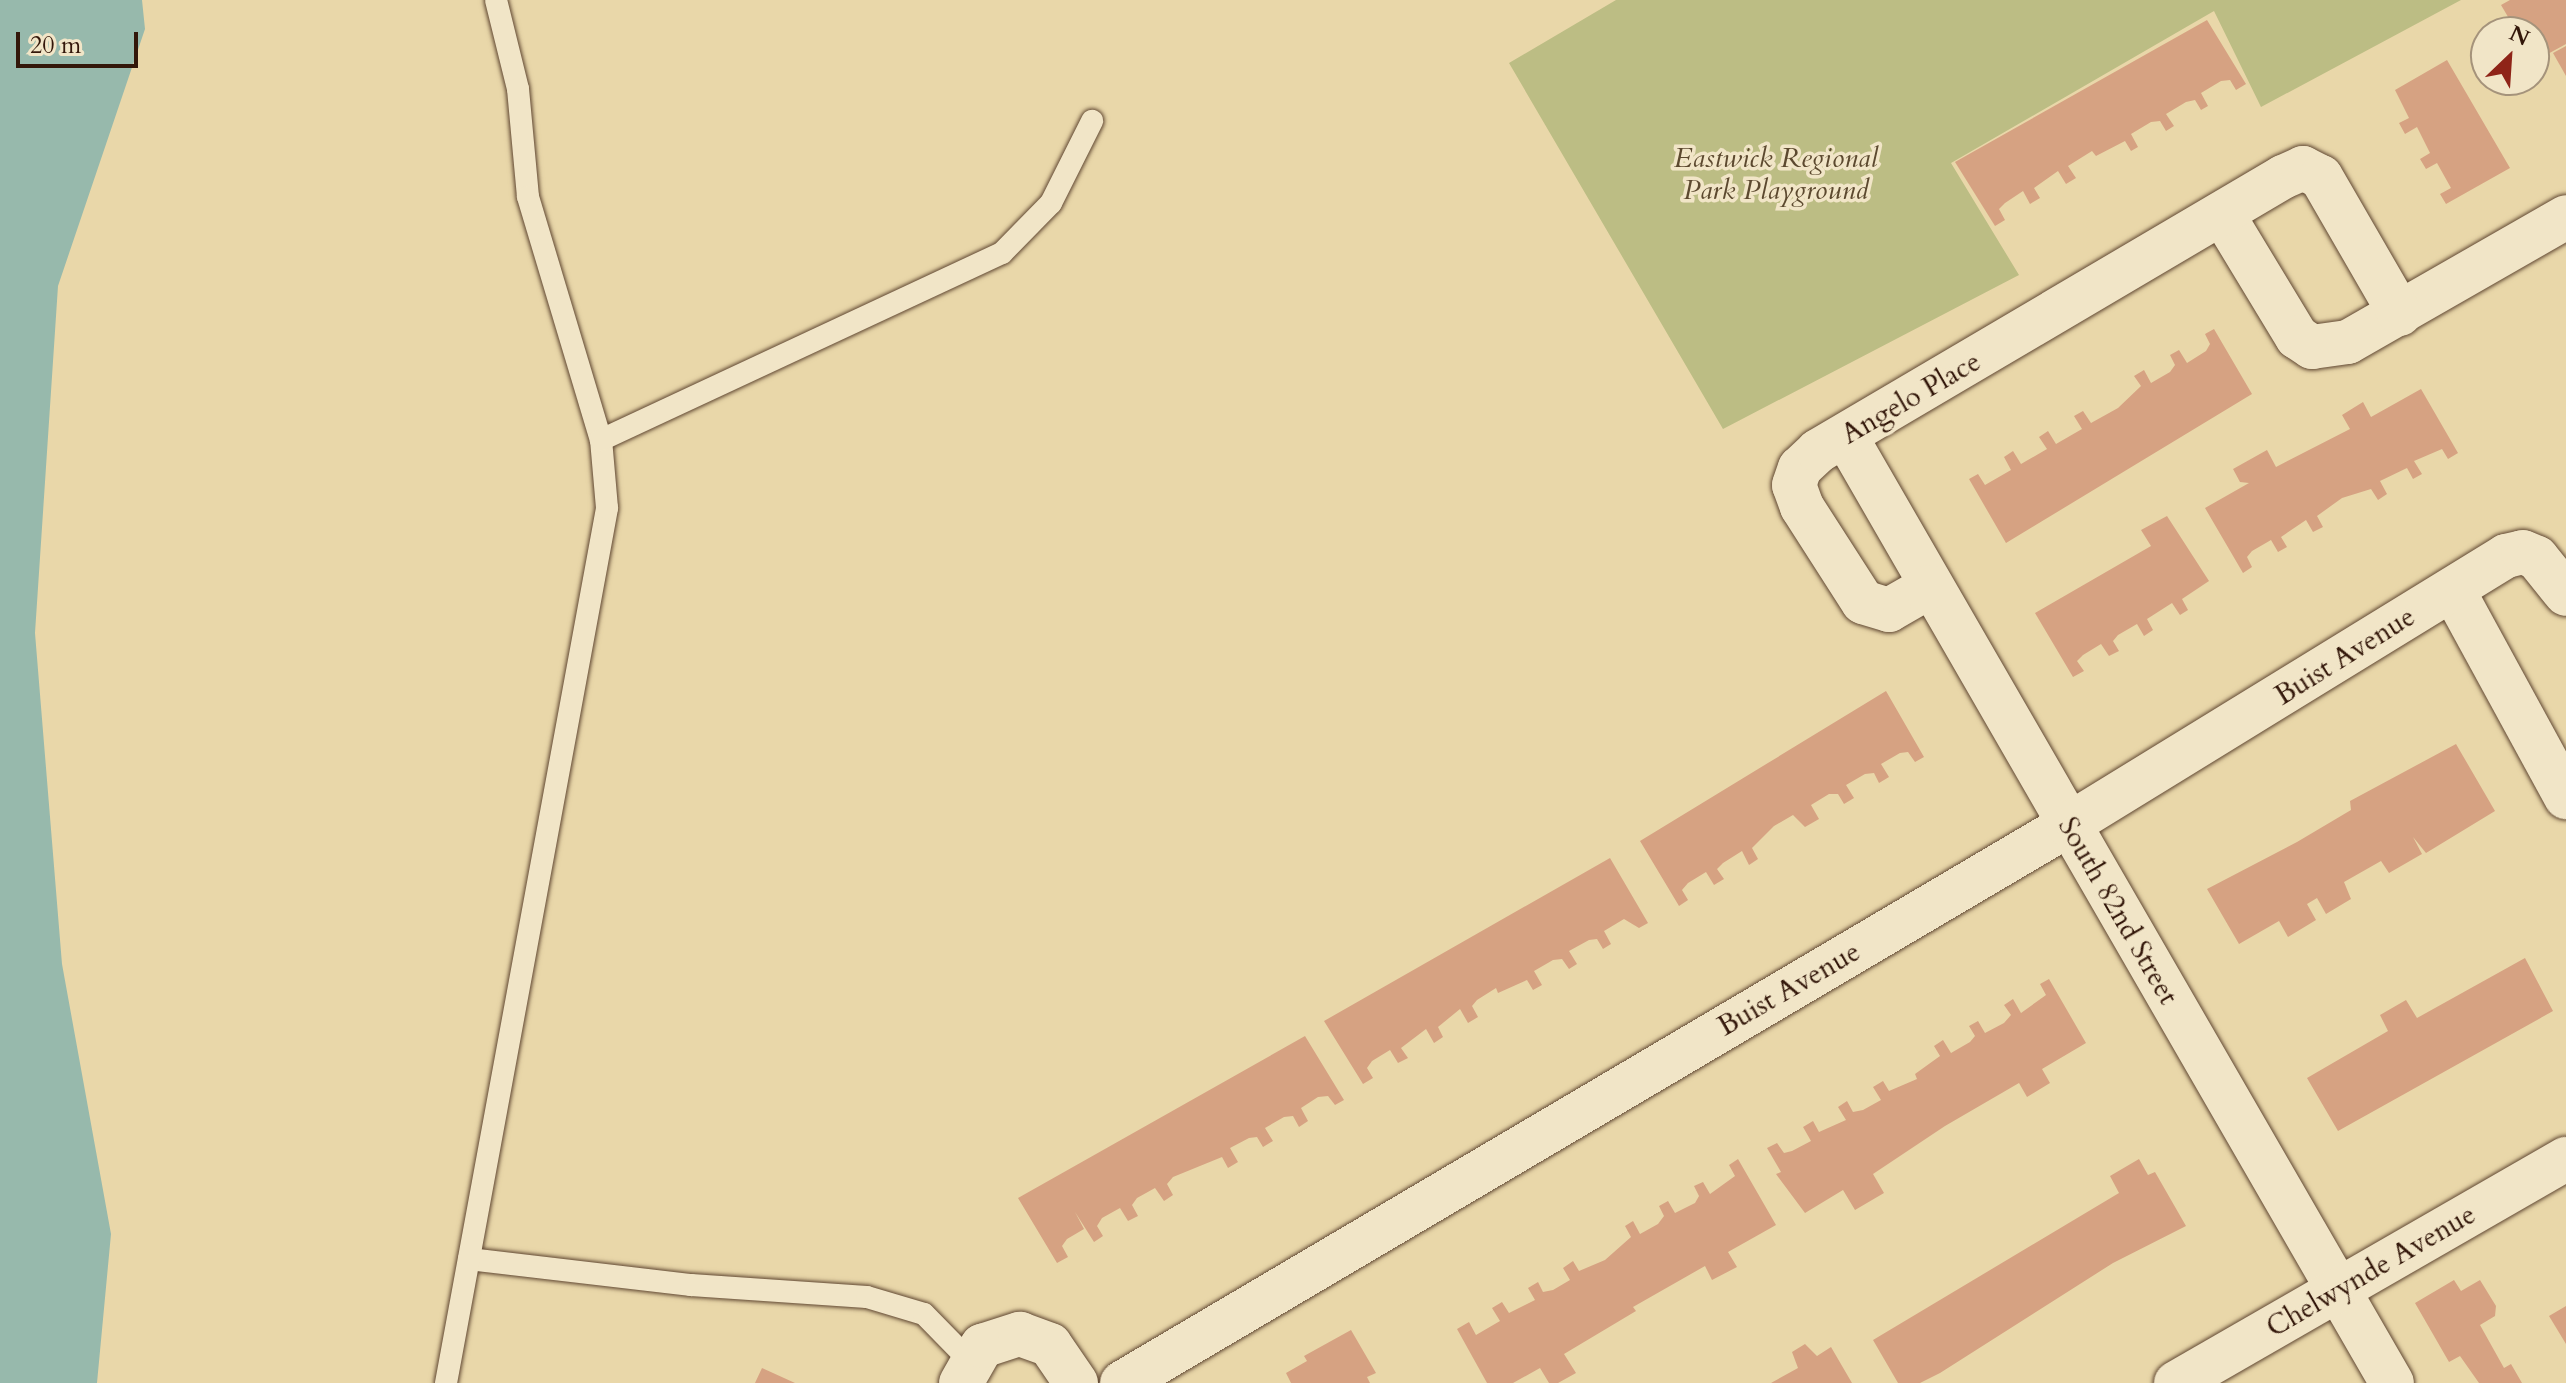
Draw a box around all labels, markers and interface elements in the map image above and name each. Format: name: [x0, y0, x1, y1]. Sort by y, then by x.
scale bar: [20, 16, 142, 66]
north arrow: [2470, 16, 2550, 96]
text: N: [2504, 18, 2534, 54]
text: 20 m: [30, 29, 81, 62]
park label: Eastwick Regional Park Playground: [1674, 141, 1878, 207]
street label: Angelo Place: [1835, 345, 1987, 451]
street label: Buist Avenue: [2269, 600, 2421, 712]
street label: South 82nd Street: [2051, 811, 2185, 1011]
street label: Buist Avenue: [1712, 935, 1866, 1043]
street label: Chelwynde Avenue: [2261, 1198, 2481, 1344]

